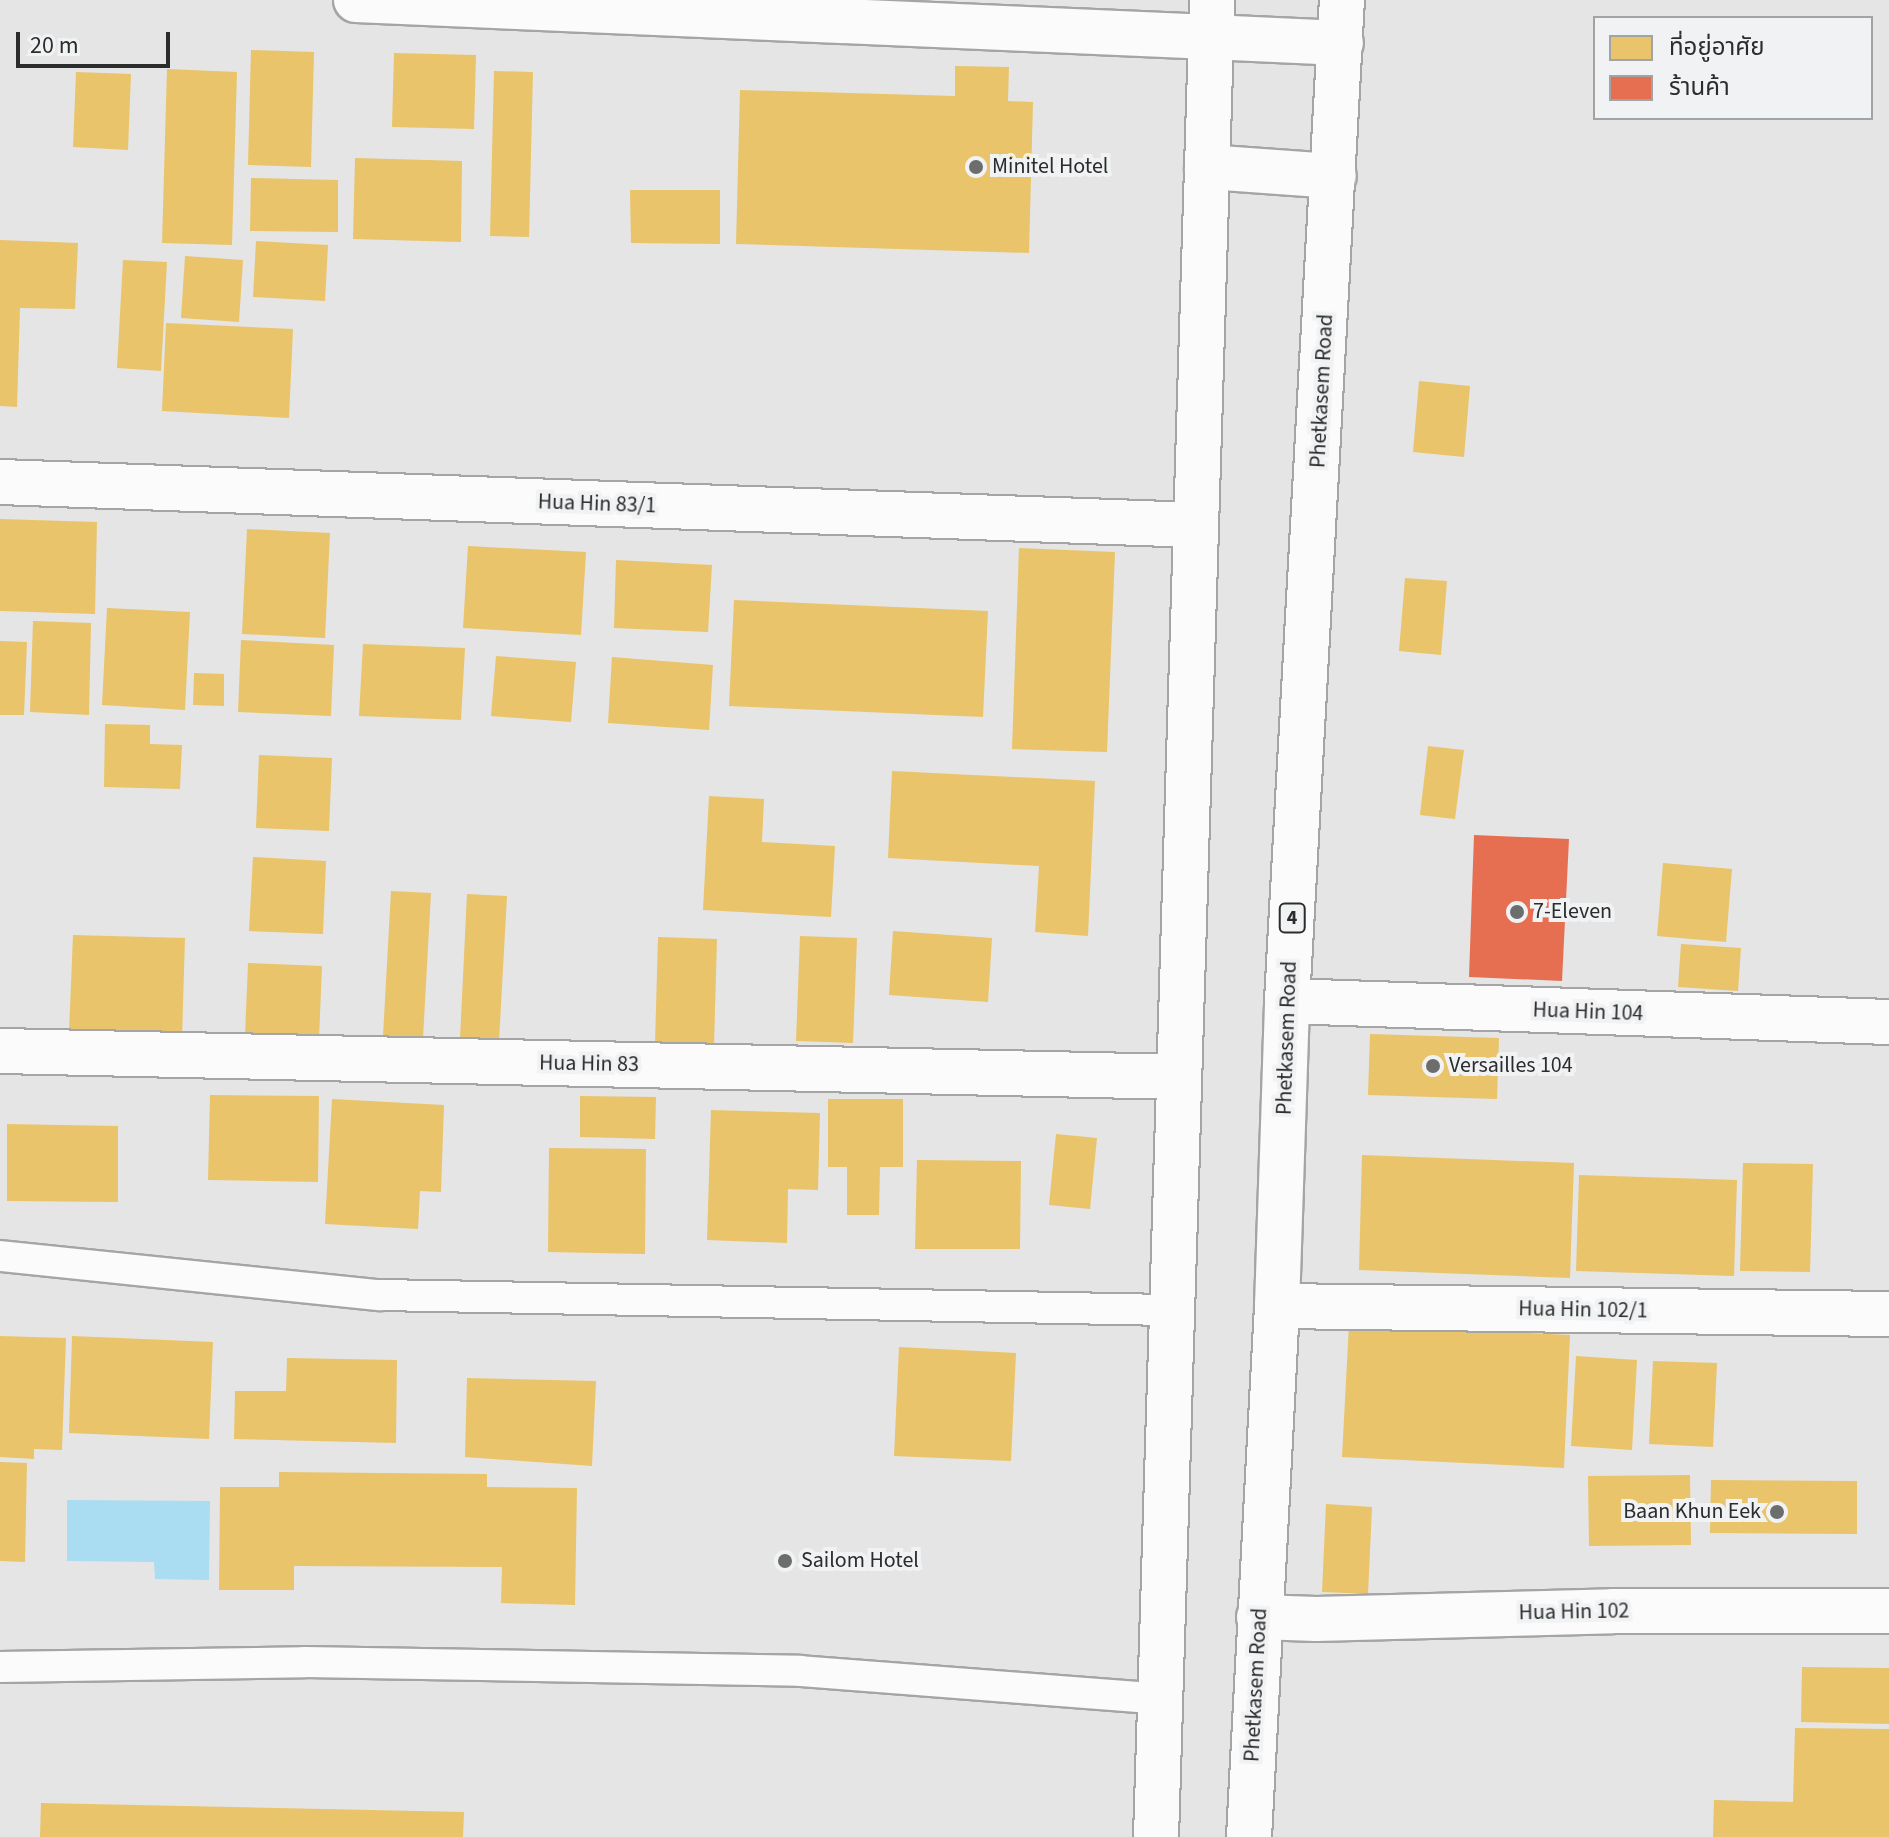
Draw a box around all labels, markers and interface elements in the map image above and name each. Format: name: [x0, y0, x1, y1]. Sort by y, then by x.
scale bar: [20, 16, 174, 66]
legend: [1593, 16, 1873, 120]
text: 20 m: [30, 28, 79, 63]
text: ที่อยู่อาศัย: [1669, 30, 1765, 65]
text: ร้านค้า: [1669, 70, 1730, 105]
place label: Minitel Hotel: [992, 154, 1108, 180]
marker: Minitel Hotel: [967, 158, 985, 176]
street label: Phetkasem Road: [1305, 313, 1339, 469]
street label: Hua Hin 83/1: [537, 489, 657, 519]
place label: 7-Eleven: [1533, 899, 1612, 925]
road number: 4: [1278, 902, 1306, 934]
marker: 7-Eleven: [1508, 903, 1526, 921]
street label: Phetkasem Road: [1271, 960, 1303, 1116]
street label: Hua Hin 104: [1532, 997, 1644, 1027]
street label: Hua Hin 83: [539, 1050, 639, 1078]
place label: Versailles 104: [1449, 1053, 1573, 1079]
marker: Versailles 104: [1424, 1057, 1442, 1075]
street label: Hua Hin 102/1: [1518, 1296, 1648, 1324]
place label: Baan Khun Eek: [1623, 1499, 1761, 1525]
marker: Baan Khun Eek: [1768, 1503, 1786, 1521]
place label: Sailom Hotel: [801, 1548, 919, 1574]
marker: Sailom Hotel: [776, 1552, 794, 1570]
street label: Hua Hin 102: [1518, 1598, 1630, 1626]
street label: Phetkasem Road: [1239, 1607, 1273, 1763]

